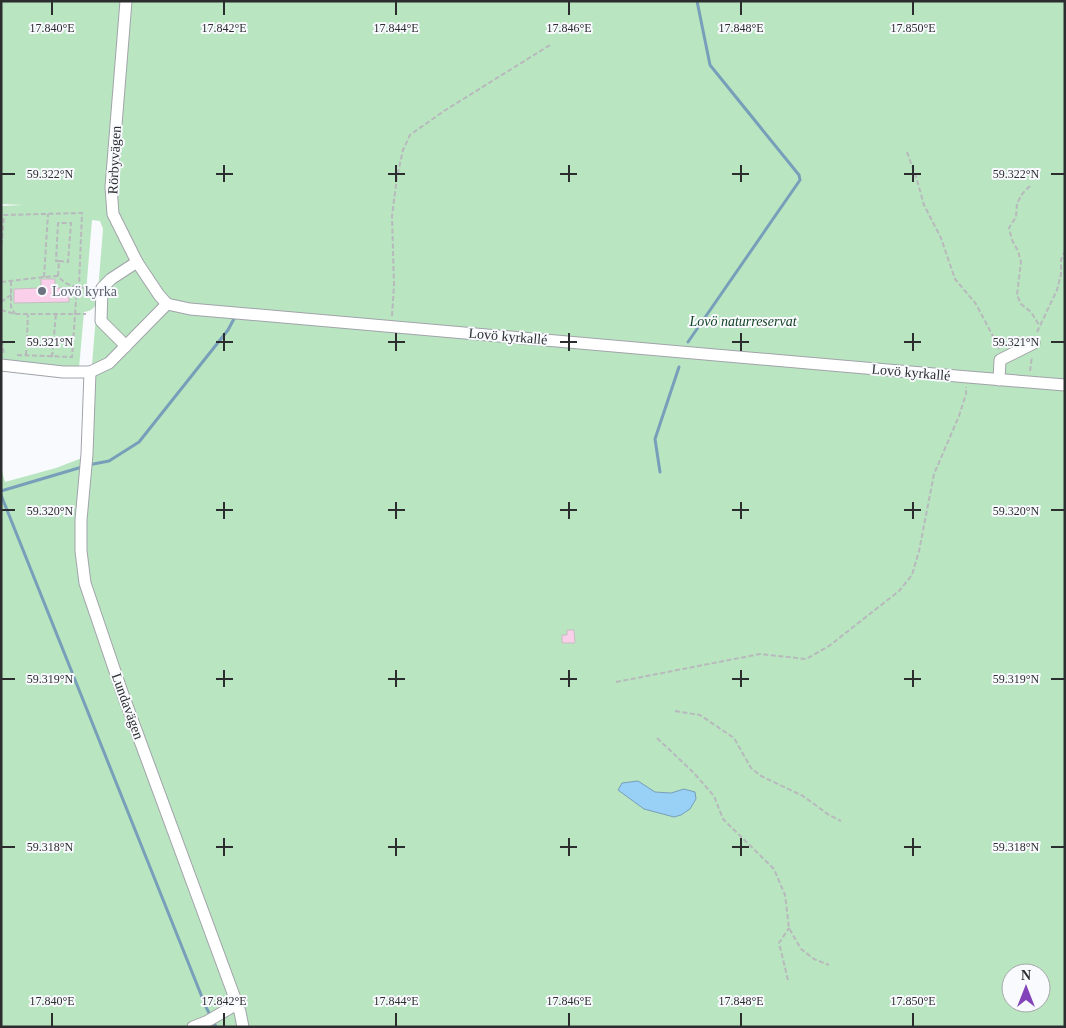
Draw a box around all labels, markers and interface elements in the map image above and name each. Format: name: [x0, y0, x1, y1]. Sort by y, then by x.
text: 17.840°E: [29, 21, 75, 35]
text: 17.842°E: [201, 21, 247, 35]
text: 17.844°E: [373, 21, 419, 35]
text: 17.846°E: [546, 21, 592, 35]
text: 17.848°E: [718, 21, 764, 35]
text: 17.850°E: [890, 21, 936, 35]
street label: Rörbyvägen: [105, 125, 124, 195]
text: 59.322°N: [27, 167, 74, 181]
text: 59.322°N: [993, 167, 1040, 181]
place label: Lovö kyrka: [52, 284, 118, 299]
marker: Lovö kyrka: [36, 285, 48, 297]
park label: Lovö naturreservat: [688, 314, 798, 329]
street label: Lovö kyrkallé: [468, 326, 548, 347]
text: 59.321°N: [27, 335, 74, 349]
text: 59.321°N: [993, 335, 1040, 349]
street label: Lovö kyrkallé: [871, 362, 951, 383]
text: 59.320°N: [27, 504, 74, 518]
text: 59.320°N: [993, 504, 1040, 518]
street label: Lundavägen: [109, 671, 146, 741]
text: 59.319°N: [27, 672, 74, 686]
text: 59.319°N: [993, 672, 1040, 686]
text: 59.318°N: [27, 840, 74, 854]
text: 59.318°N: [993, 840, 1040, 854]
north arrow: [1001, 963, 1051, 1013]
text: N: [1021, 968, 1031, 983]
text: 17.840°E: [29, 994, 75, 1008]
text: 17.842°E: [201, 994, 247, 1008]
text: 17.844°E: [373, 994, 419, 1008]
text: 17.846°E: [546, 994, 592, 1008]
text: 17.848°E: [718, 994, 764, 1008]
text: 17.850°E: [890, 994, 936, 1008]

